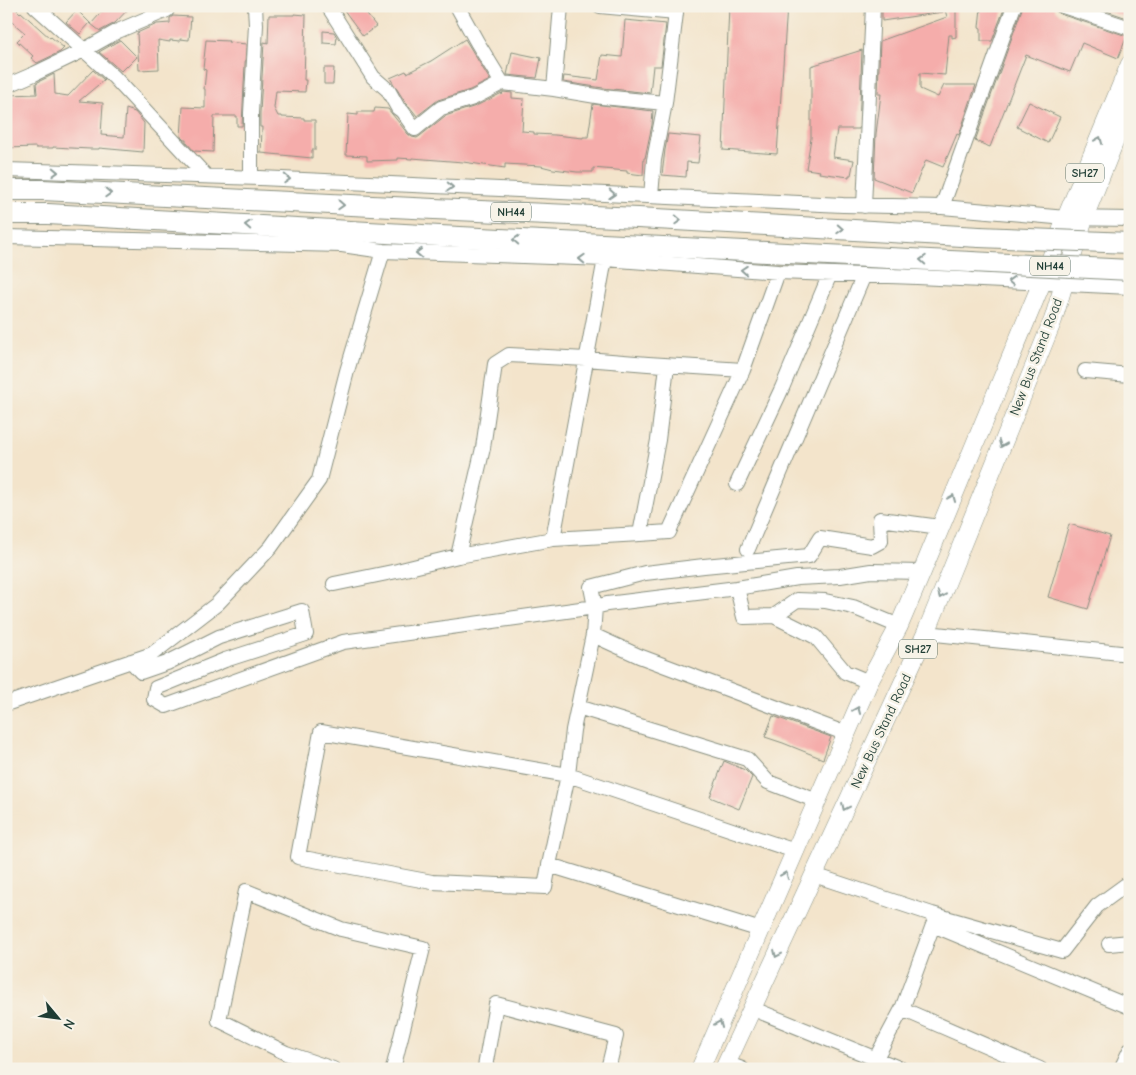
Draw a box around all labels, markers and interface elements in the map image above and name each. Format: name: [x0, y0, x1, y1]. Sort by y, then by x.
one-way arrow: [1093, 136, 1103, 144]
road number: SH27: [1066, 164, 1104, 182]
one-way arrow: [51, 166, 59, 177]
one-way arrow: [284, 174, 292, 185]
one-way arrow: [446, 181, 454, 192]
one-way arrow: [105, 188, 113, 198]
one-way arrow: [608, 189, 616, 199]
one-way arrow: [337, 199, 345, 210]
road number: NH44: [491, 202, 531, 222]
one-way arrow: [674, 214, 682, 225]
one-way arrow: [244, 220, 252, 231]
one-way arrow: [836, 223, 844, 234]
one-way arrow: [511, 235, 519, 246]
one-way arrow: [415, 247, 423, 258]
one-way arrow: [578, 253, 586, 264]
one-way arrow: [918, 255, 926, 266]
road number: NH44: [1030, 256, 1070, 276]
one-way arrow: [740, 265, 748, 276]
one-way arrow: [1007, 276, 1014, 286]
street label: New Bus Stand Road: [1006, 296, 1066, 418]
one-way arrow: [998, 439, 1008, 448]
one-way arrow: [946, 495, 956, 503]
one-way arrow: [937, 590, 948, 599]
road number: SH27: [899, 640, 937, 659]
street label: New Bus Stand Road: [847, 671, 915, 791]
one-way arrow: [850, 706, 861, 715]
one-way arrow: [841, 802, 852, 811]
one-way arrow: [778, 871, 789, 880]
one-way arrow: [772, 949, 783, 958]
north arrow: [32, 992, 82, 1042]
text: N: [59, 1016, 79, 1032]
one-way arrow: [713, 1020, 724, 1029]

